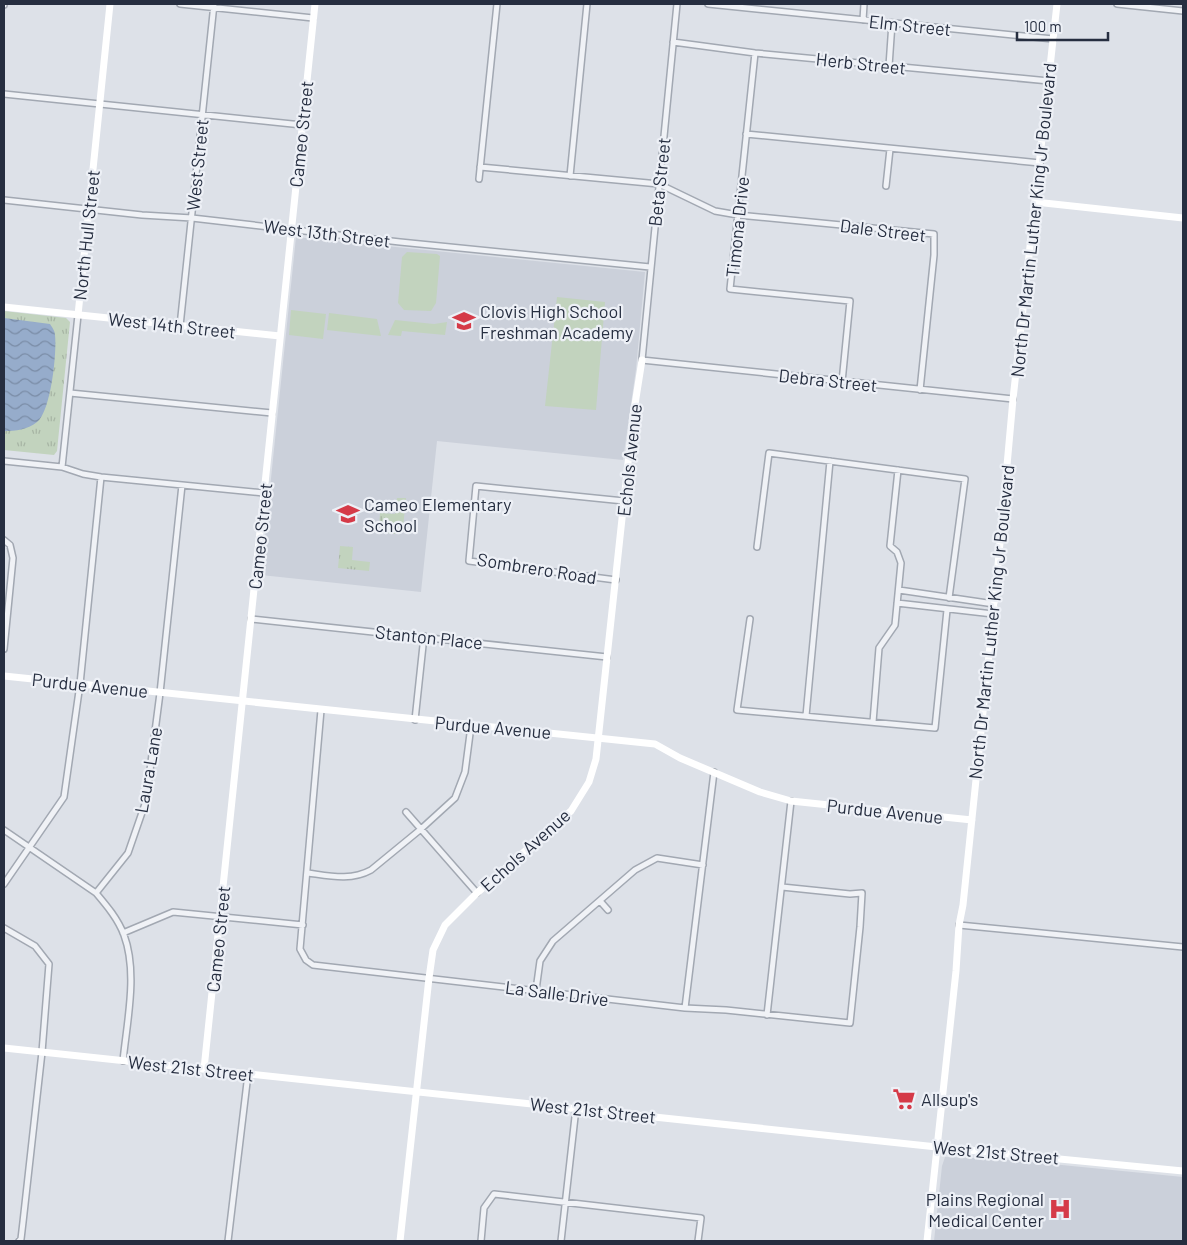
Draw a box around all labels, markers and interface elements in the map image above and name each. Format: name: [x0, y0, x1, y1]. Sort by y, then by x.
street label: Elm Street: [868, 10, 952, 40]
scale bar: [1017, 10, 1108, 42]
text: 100 m: [1024, 17, 1062, 35]
street label: Herb Street: [815, 47, 907, 79]
street label: North Dr Martin Luther King Jr Boulevard: [1006, 62, 1060, 378]
street label: Cameo Street: [284, 80, 318, 188]
street label: West Street: [181, 118, 213, 212]
street label: Beta Street: [643, 136, 675, 228]
street label: North Hull Street: [68, 169, 104, 301]
street label: Timona Drive: [721, 175, 753, 279]
street label: West 13th Street: [262, 214, 392, 252]
street label: Dale Street: [839, 214, 927, 246]
place label: Clovis High School Freshman Academy: [480, 300, 633, 343]
street label: West 14th Street: [107, 307, 237, 343]
school or university icon: Clovis High School Freshman Academy: [451, 308, 477, 334]
street label: Debra Street: [778, 364, 878, 396]
street label: Echols Avenue: [612, 403, 646, 517]
street label: North Dr Martin Luther King Jr Boulevard: [964, 464, 1018, 780]
street label: Cameo Street: [243, 482, 277, 590]
place label: Cameo Elementary School: [364, 493, 512, 536]
school or university icon: Cameo Elementary School: [335, 501, 361, 527]
street label: Sombrero Road: [476, 548, 598, 588]
street label: Stanton Place: [374, 620, 484, 654]
street label: Purdue Avenue: [31, 668, 149, 702]
street label: Purdue Avenue: [434, 711, 552, 743]
street label: Laura Lane: [130, 725, 166, 815]
street label: Purdue Avenue: [826, 794, 944, 828]
street label: Echols Avenue: [476, 804, 574, 896]
street label: Cameo Street: [201, 885, 235, 993]
street label: La Salle Drive: [504, 976, 610, 1010]
street label: West 21st Street: [127, 1050, 255, 1086]
supermarket icon: Allsup's: [891, 1086, 917, 1112]
place label: Allsup's: [921, 1088, 978, 1110]
street label: West 21st Street: [529, 1092, 657, 1128]
street label: West 21st Street: [932, 1136, 1060, 1168]
place label: Plains Regional Medical Center: [926, 1188, 1044, 1231]
hospital icon: Plains Regional Medical Center: [1047, 1196, 1073, 1222]

